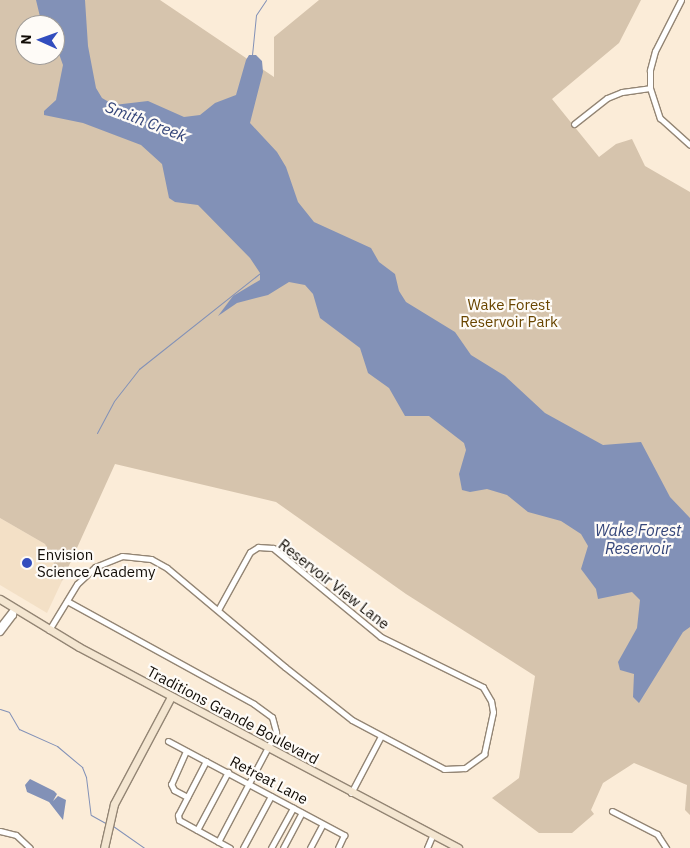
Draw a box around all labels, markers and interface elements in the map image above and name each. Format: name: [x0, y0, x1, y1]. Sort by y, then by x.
north arrow: [15, 15, 65, 65]
text: N: [17, 34, 35, 45]
water label: Smith Creek: [103, 97, 189, 145]
park label: Wake Forest Reservoir Park: [460, 295, 558, 330]
water label: Wake Forest Reservoir: [595, 520, 681, 558]
street label: Reservoir View Lane: [275, 535, 393, 633]
place label: Envision Science Academy: [37, 545, 156, 580]
marker: Envision Science Academy: [21, 557, 33, 569]
street label: Traditions Grande Boulevard: [144, 662, 322, 768]
street label: Retreat Lane: [227, 752, 311, 808]

